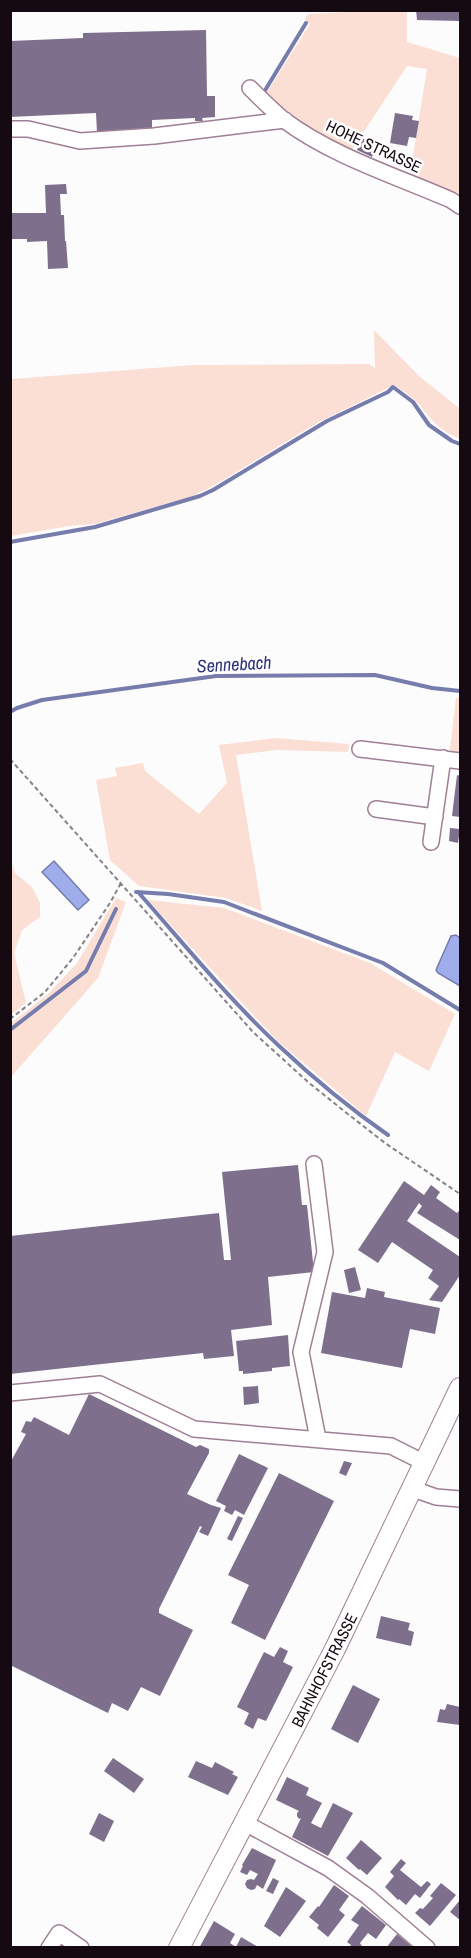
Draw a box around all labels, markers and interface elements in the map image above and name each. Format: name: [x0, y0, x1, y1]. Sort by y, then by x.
street label: HOHE STRASSE: [323, 114, 425, 178]
water label: Sennebach: [196, 650, 272, 678]
street label: BAHNHOFSTRASSE: [286, 1609, 362, 1731]

